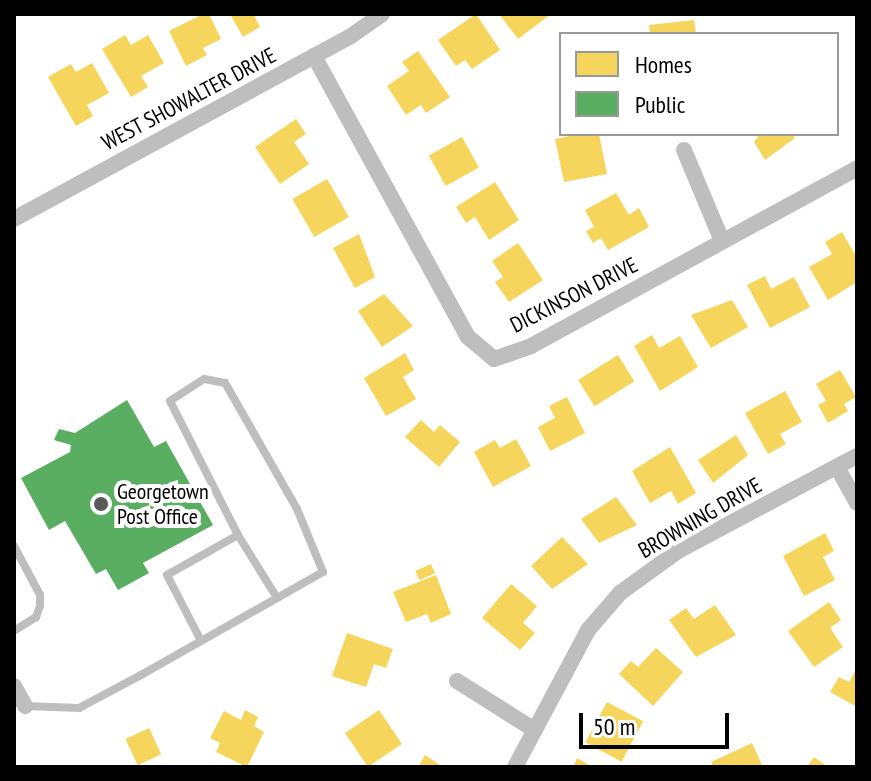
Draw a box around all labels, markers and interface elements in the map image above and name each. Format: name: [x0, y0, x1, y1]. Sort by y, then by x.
legend: [559, 32, 839, 136]
street label: WEST SHOWALTER DRIVE: [97, 42, 281, 156]
text: Homes: [635, 49, 692, 80]
text: Public: [635, 89, 685, 120]
street label: DICKINSON DRIVE: [506, 252, 642, 338]
street label: BROWNING DRIVE: [634, 472, 766, 564]
place label: Georgetown Post Office: [117, 478, 209, 530]
marker: Georgetown Post Office: [92, 495, 110, 513]
scale bar: [583, 697, 733, 747]
text: 50 m: [593, 711, 635, 742]

